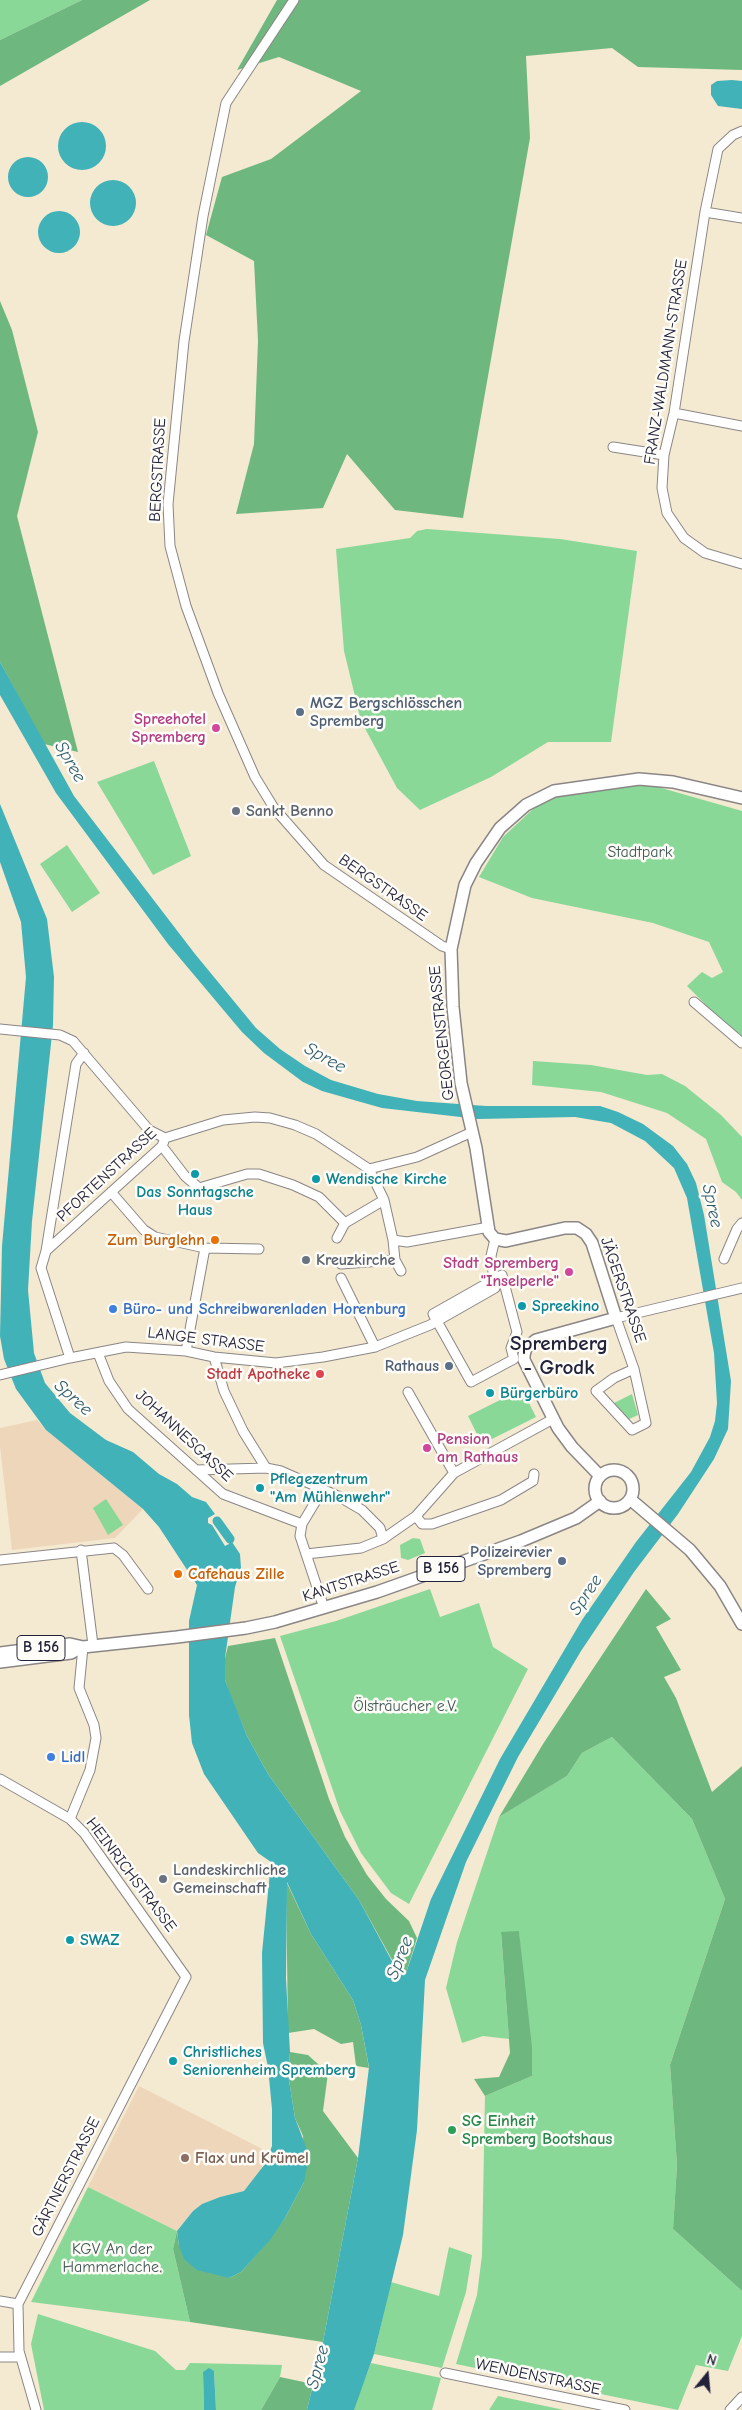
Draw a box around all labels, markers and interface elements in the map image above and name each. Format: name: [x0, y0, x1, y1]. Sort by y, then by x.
street label: FRANZ-WALDMANN-STRASSE: [640, 258, 692, 466]
street label: BERGSTRASSE: [146, 418, 170, 522]
place label: MGZ Bergschlösschen Spremberg: [310, 693, 462, 731]
marker: MGZ Bergschlösschen Spremberg: [294, 706, 306, 718]
place label: Spreehotel Spremberg: [131, 709, 206, 747]
marker: Spreehotel Spremberg: [210, 722, 222, 734]
water label: Spree: [50, 737, 90, 787]
place label: Sankt Benno: [246, 801, 334, 821]
marker: Sankt Benno: [230, 805, 242, 817]
park label: Stadtpark: [607, 842, 673, 862]
street label: BERGSTRASSE: [335, 850, 431, 926]
street label: GEORGENSTRASSE: [425, 965, 459, 1101]
water label: Spree: [300, 1038, 350, 1078]
street label: PFORTENSTRASSE: [53, 1124, 161, 1226]
marker: Das Sonntagsche Haus: [189, 1168, 201, 1180]
place label: Wendische Kirche: [326, 1169, 447, 1189]
marker: Wendische Kirche: [310, 1173, 322, 1185]
place label: Das Sonntagsche Haus: [136, 1182, 254, 1220]
water label: Spree: [697, 1182, 727, 1230]
place label: Zum Burglehn: [108, 1230, 205, 1250]
marker: Zum Burglehn: [209, 1234, 221, 1246]
street label: JÄGERSTRASSE: [596, 1235, 650, 1345]
place label: Kreuzkirche: [316, 1250, 395, 1270]
place label: Stadt Spremberg "Inselperle": [443, 1253, 559, 1291]
marker: Kreuzkirche: [300, 1254, 312, 1266]
marker: Stadt Spremberg "Inselperle": [563, 1266, 575, 1278]
place label: Spreekino: [532, 1296, 599, 1316]
place label: Büro- und Schreibwarenladen Horenburg: [123, 1299, 406, 1319]
marker: Spreekino: [516, 1300, 528, 1312]
marker: Büro- und Schreibwarenladen Horenburg: [107, 1303, 119, 1315]
street label: LANGE STRASSE: [146, 1323, 266, 1357]
district label: Spremberg - Grodk: [510, 1331, 608, 1381]
place label: Rathaus: [385, 1356, 439, 1376]
marker: Rathaus: [443, 1360, 455, 1372]
place label: Stadt Apotheke: [207, 1364, 310, 1384]
marker: Stadt Apotheke: [314, 1368, 326, 1380]
water label: Spree: [49, 1375, 97, 1421]
place label: Bürgerbüro: [500, 1383, 578, 1403]
street label: JOHANNESGASSE: [131, 1386, 237, 1486]
marker: Bürgerbüro: [484, 1387, 496, 1399]
place label: Pension am Rathaus: [437, 1429, 518, 1467]
marker: Pension am Rathaus: [421, 1442, 433, 1454]
place label: Pflegezentrum "Am Mühlenwehr": [270, 1469, 390, 1507]
marker: Pflegezentrum "Am Mühlenwehr": [254, 1482, 266, 1494]
place label: Polizeirevier Spremberg: [470, 1542, 552, 1580]
marker: Polizeirevier Spremberg: [556, 1555, 568, 1567]
road number: B 156: [417, 1556, 465, 1582]
street label: KANTSTRASSE: [300, 1557, 402, 1607]
place label: Cafehaus Zille: [188, 1564, 284, 1584]
marker: Cafehaus Zille: [172, 1568, 184, 1580]
water label: Spree: [565, 1571, 607, 1619]
road number: B 156: [17, 1636, 65, 1660]
park label: Ölsträucher e.V.: [353, 1696, 457, 1716]
place label: Lidl: [61, 1747, 85, 1767]
marker: Lidl: [45, 1751, 57, 1763]
street label: HEINRICHSTRASSE: [82, 1814, 180, 1936]
place label: Landeskirchliche Gemeinschaft: [173, 1860, 286, 1898]
marker: Landeskirchliche Gemeinschaft: [157, 1873, 169, 1885]
place label: SWAZ: [80, 1930, 119, 1950]
water label: Spree: [382, 1933, 418, 1983]
marker: SWAZ: [64, 1934, 76, 1946]
place label: Christliches Seniorenheim Spremberg: [183, 2042, 356, 2080]
marker: Christliches Seniorenheim Spremberg: [167, 2055, 179, 2067]
place label: SG Einheit Spremberg Bootshaus: [462, 2111, 612, 2149]
street label: GÄRTNERSTRASSE: [28, 2114, 104, 2240]
marker: SG Einheit Spremberg Bootshaus: [446, 2124, 458, 2136]
place label: Flax und Krümel: [195, 2148, 309, 2168]
marker: Flax und Krümel: [179, 2152, 191, 2164]
park label: KGV An der Hammerlache.: [62, 2239, 162, 2277]
water label: Spree: [302, 2343, 334, 2391]
north arrow: [682, 2350, 732, 2400]
text: N: [705, 2351, 718, 2370]
street label: WENDENSTRASSE: [474, 2354, 602, 2400]

